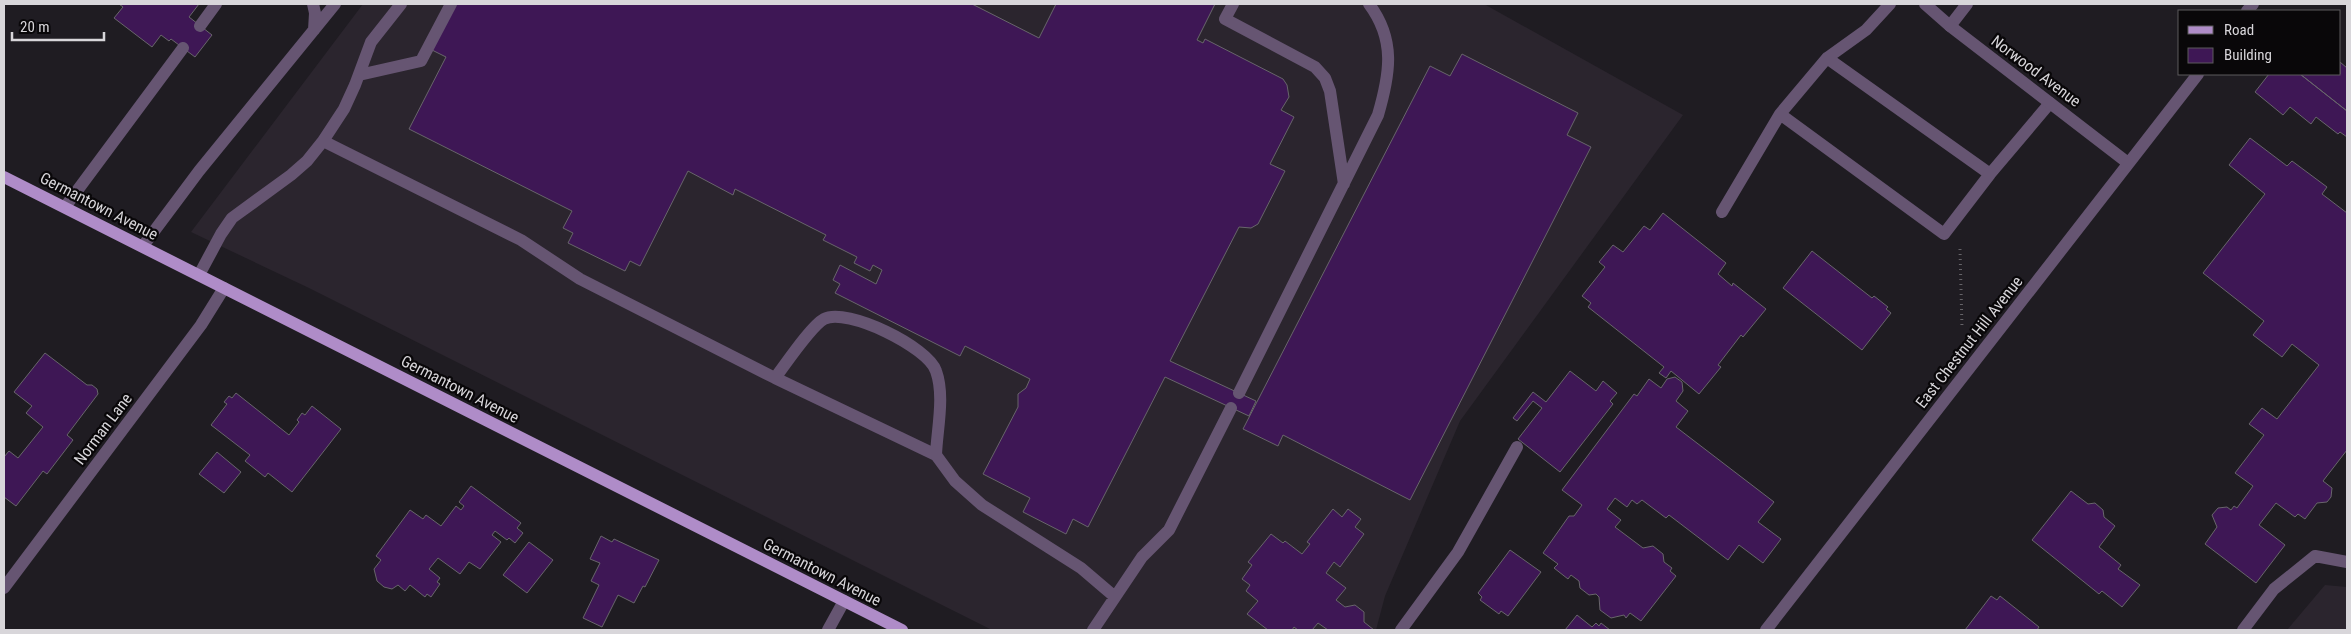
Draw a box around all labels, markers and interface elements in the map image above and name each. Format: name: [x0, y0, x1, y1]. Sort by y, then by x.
scale bar: [12, 10, 105, 42]
legend: [2178, 10, 2341, 75]
text: 20 m: [20, 18, 50, 36]
text: Road: [2224, 21, 2254, 39]
street label: Norwood Avenue: [1988, 31, 2084, 111]
text: Building: [2224, 46, 2272, 64]
street label: Germantown Avenue: [37, 168, 161, 244]
street label: East Chestnut Hill Avenue: [1912, 272, 2026, 412]
street label: Germantown Avenue: [398, 351, 522, 427]
street label: Norman Lane: [70, 390, 136, 468]
street label: Germantown Avenue: [760, 534, 884, 610]

